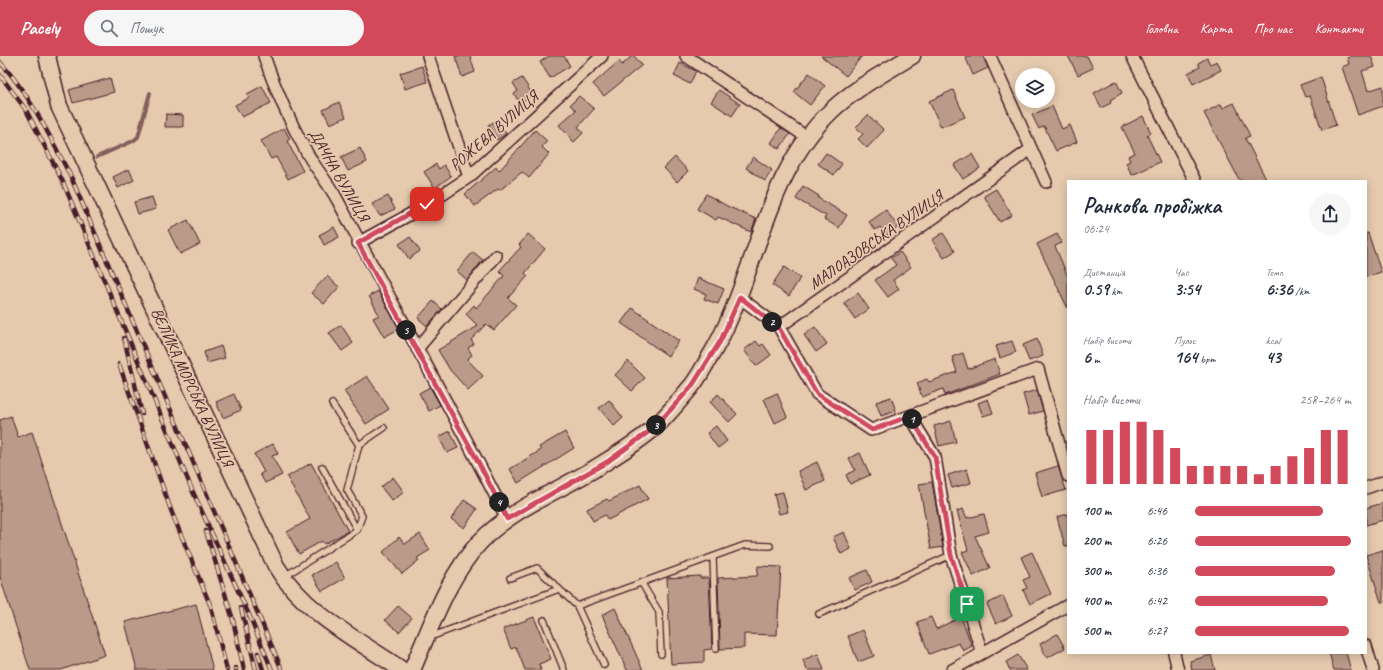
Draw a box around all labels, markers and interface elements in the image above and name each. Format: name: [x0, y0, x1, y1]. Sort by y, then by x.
search box: [84, 10, 364, 46]
text: Pacely: [20, 16, 60, 40]
icon: search: [98, 17, 120, 39]
text: Пошук: [130, 19, 163, 38]
text: Головна: [1145, 20, 1178, 37]
text: Карта: [1200, 20, 1232, 37]
text: Про нас: [1254, 20, 1293, 37]
text: Контакти: [1315, 20, 1363, 37]
map controls: [1015, 68, 1055, 108]
button: layers: [1015, 68, 1055, 108]
street label: РОЖЕВА ВУЛИЦЯ: [445, 85, 544, 175]
street label: ДАЧНА ВУЛИЦЯ: [304, 125, 375, 227]
street label: МАЛОАЗОВСЬКА ВУЛИЦЯ: [805, 185, 949, 294]
pin: [410, 187, 444, 221]
text: Ранкова пробіжка: [1083, 192, 1221, 220]
icon: check: [416, 193, 438, 215]
button: share: [1309, 193, 1351, 235]
text: 06:24: [1083, 221, 1109, 237]
text: Дистанція: [1083, 265, 1125, 279]
text: Час: [1174, 265, 1189, 279]
text: Темп: [1266, 265, 1283, 279]
text: 0.59: [1083, 279, 1109, 300]
text: 3:54: [1174, 279, 1200, 300]
text: 6:36: [1266, 279, 1293, 300]
text: km: [1109, 284, 1122, 298]
text: /km: [1293, 284, 1310, 298]
street label: ВЕЛИКА МОРСЬКА ВУЛИЦЯ: [146, 305, 239, 472]
pin: 2: [762, 312, 782, 332]
text: 2: [770, 315, 774, 329]
pin: 5: [396, 320, 416, 340]
text: 5: [404, 323, 408, 337]
text: Набір висоти: [1083, 333, 1131, 347]
text: Пульс: [1174, 333, 1196, 347]
text: kcal: [1266, 333, 1280, 347]
text: 6: [1083, 347, 1091, 368]
text: 164: [1174, 347, 1198, 368]
text: 43: [1266, 347, 1281, 368]
text: m: [1091, 352, 1100, 366]
text: bpm: [1198, 352, 1215, 366]
text: Набір висоти: [1083, 392, 1140, 408]
text: 258–264 m: [1300, 392, 1351, 408]
pin: 1: [902, 409, 922, 429]
text: 1: [910, 412, 914, 426]
pin: 3: [646, 415, 666, 435]
text: 3: [654, 418, 658, 432]
pin: 4: [489, 492, 509, 512]
text: 4: [497, 495, 501, 509]
text: 100 m: [1083, 503, 1111, 519]
text: 6:46: [1147, 503, 1167, 519]
text: 200 m: [1083, 533, 1111, 549]
text: 6:26: [1147, 533, 1167, 549]
text: 300 m: [1083, 563, 1111, 579]
text: 6:36: [1147, 563, 1167, 579]
pin: [950, 587, 984, 621]
icon: arrive: [956, 593, 978, 615]
text: 400 m: [1083, 593, 1111, 609]
text: 6:42: [1147, 593, 1167, 609]
text: 500 m: [1083, 623, 1111, 639]
text: 6:27: [1147, 623, 1167, 639]

